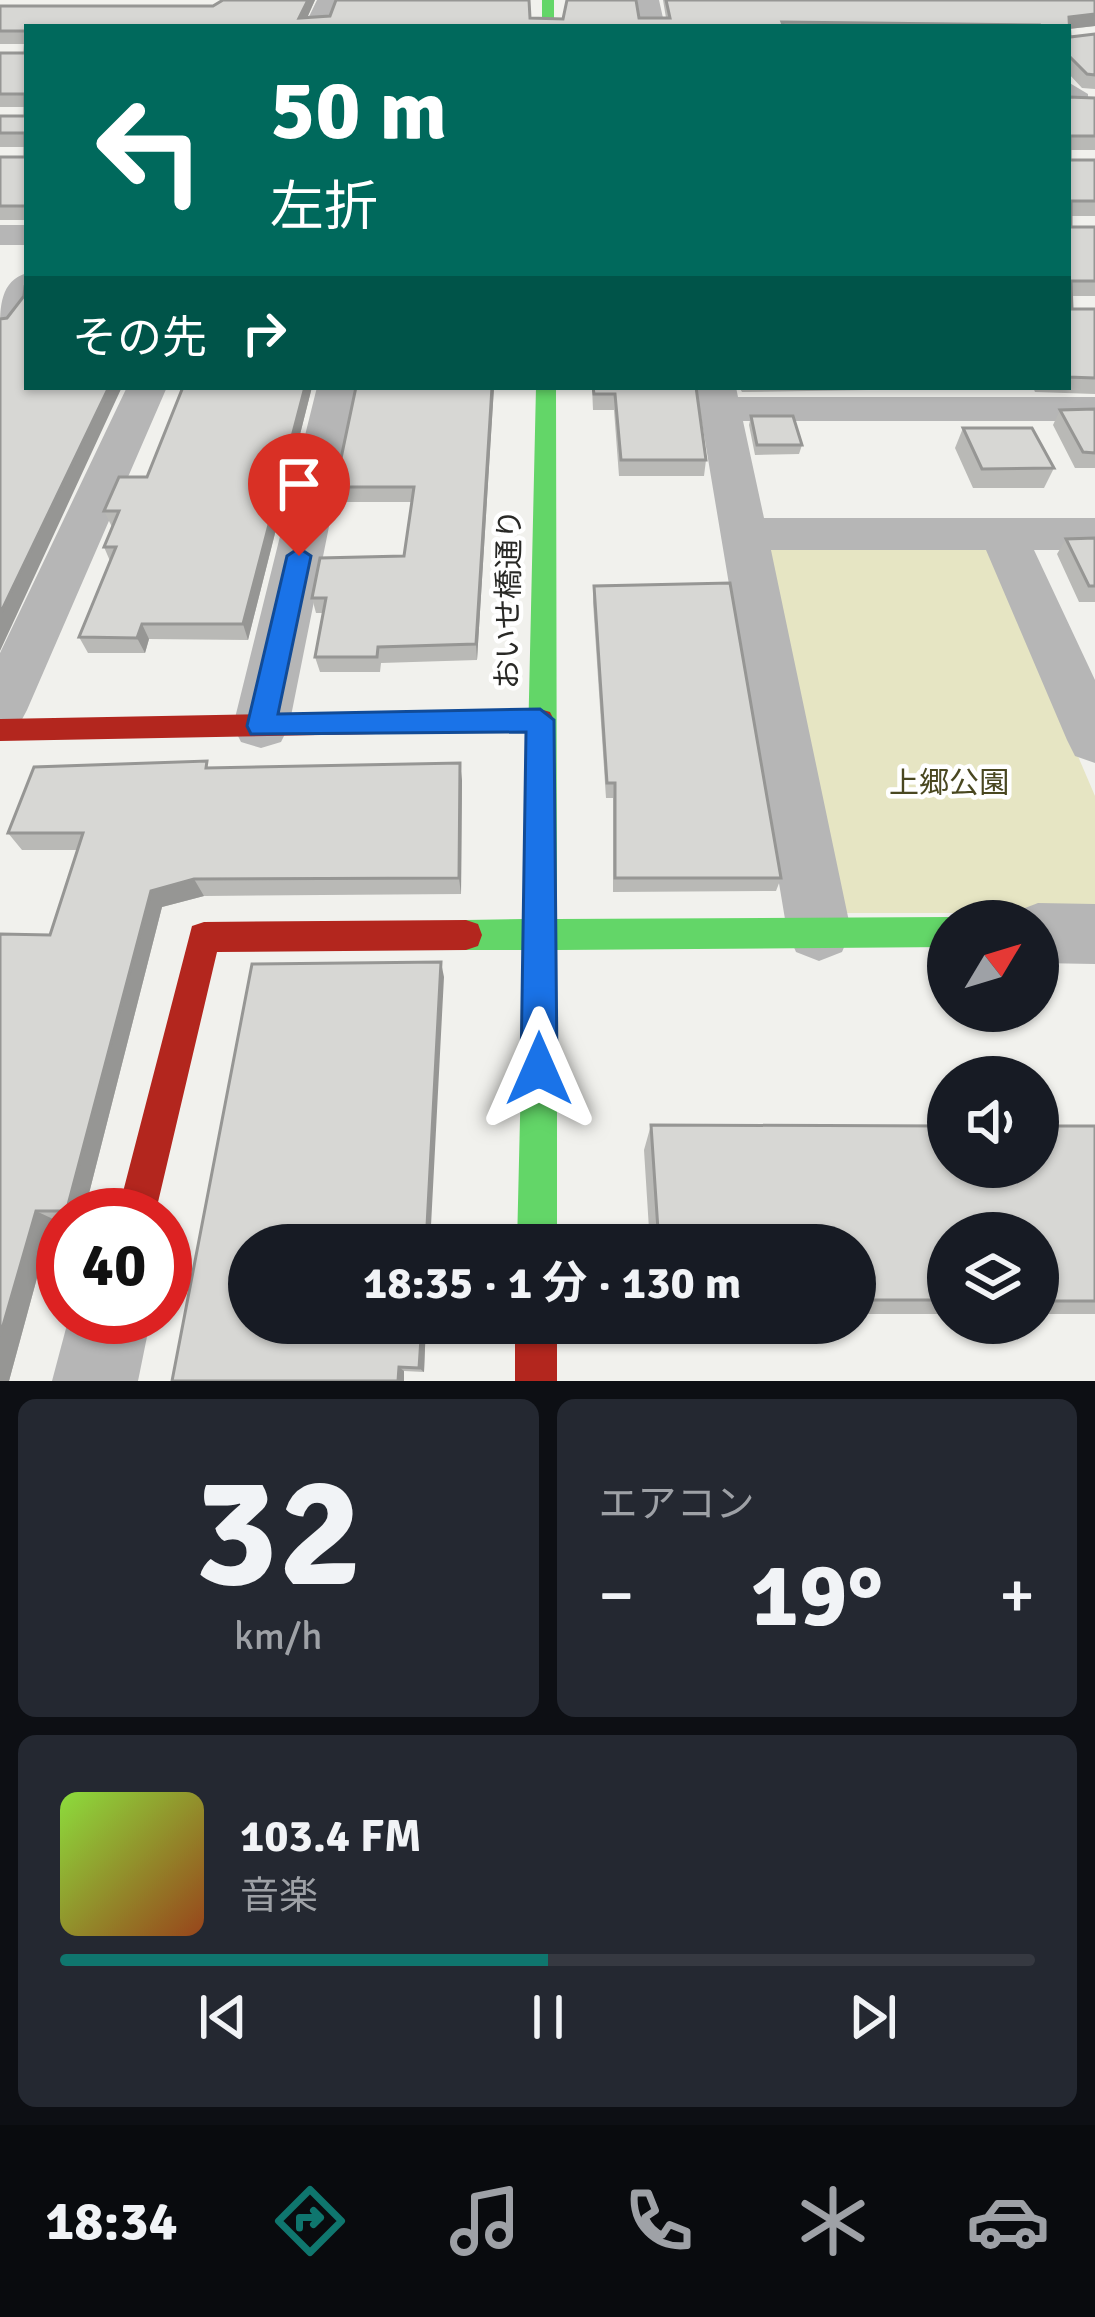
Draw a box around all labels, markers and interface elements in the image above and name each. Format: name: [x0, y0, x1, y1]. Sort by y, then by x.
text: 50 m: [270, 59, 447, 163]
icon: left: [72, 72, 228, 228]
text: 左折: [270, 174, 378, 241]
icon: right: [231, 300, 297, 366]
text: その先: [72, 311, 207, 366]
pin: [248, 433, 350, 556]
icon: arrive: [266, 451, 332, 517]
street label: おいせ橋通り: [489, 509, 529, 689]
park label: 上郷公園: [889, 765, 1009, 802]
north arrow: [927, 900, 1059, 1032]
map controls: [927, 900, 1059, 1344]
position arrow: [476, 1006, 602, 1132]
button: sound: [927, 1056, 1059, 1188]
speed limit sign: 40: [36, 1188, 192, 1344]
button: layers: [927, 1212, 1059, 1344]
text: 18:35 · 1 分 · 130 m: [363, 1256, 741, 1311]
text: 32: [194, 1437, 362, 1630]
text: エアコン: [599, 1480, 755, 1528]
text: 19°: [750, 1540, 883, 1651]
text: −: [599, 1555, 634, 1636]
text: +: [999, 1555, 1035, 1636]
text: km/h: [234, 1612, 322, 1660]
text: 103.4 FM: [240, 1809, 422, 1864]
text: 音楽: [240, 1872, 318, 1920]
icon: previous: [190, 1984, 256, 2050]
icon: pause: [515, 1984, 581, 2050]
icon: next: [840, 1984, 906, 2050]
icon: directions: [268, 2179, 352, 2263]
icon: music: [443, 2179, 527, 2263]
icon: phone: [617, 2179, 701, 2263]
icon: climate: [791, 2179, 875, 2263]
icon: car: [966, 2179, 1050, 2263]
text: 18:34: [45, 2188, 178, 2255]

